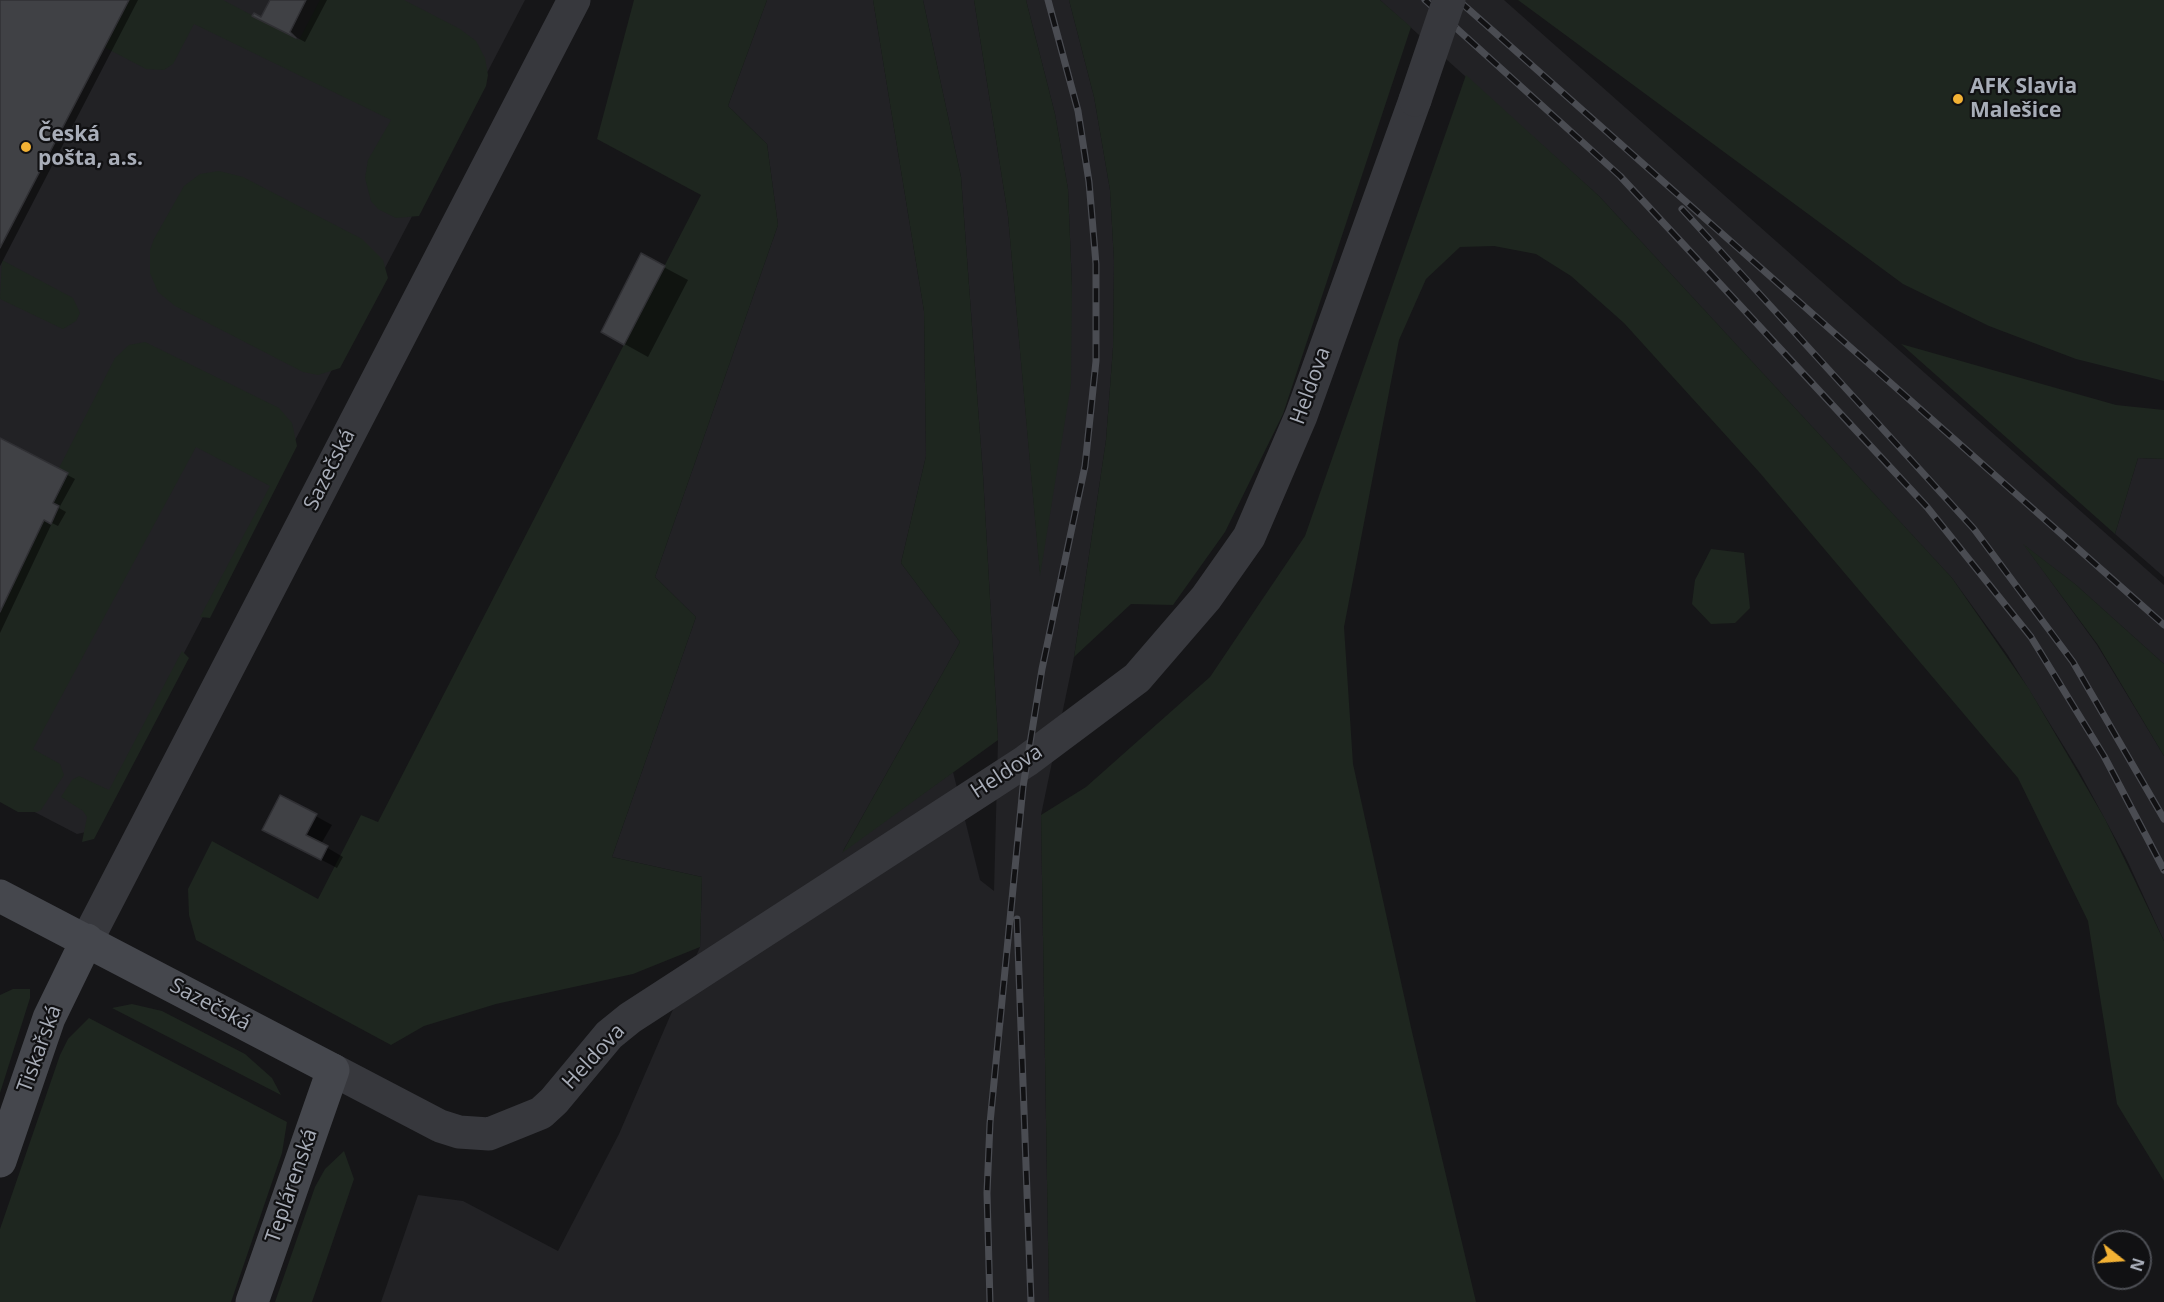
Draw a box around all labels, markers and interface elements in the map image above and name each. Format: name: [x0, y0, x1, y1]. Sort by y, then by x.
place label: AFK Slavia Malešice: [1970, 74, 2077, 124]
marker: AFK Slavia Malešice: [1951, 92, 1965, 106]
place label: Česká pošta, a.s.: [38, 122, 143, 172]
marker: Česká pošta, a.s.: [19, 140, 33, 154]
street label: Heldova: [1285, 344, 1337, 428]
street label: Sazečská: [299, 425, 361, 515]
street label: Heldova: [967, 740, 1047, 804]
street label: Sazečská: [165, 973, 255, 1037]
street label: Tiskařská: [13, 1002, 67, 1096]
street label: Heldova: [557, 1019, 631, 1095]
street label: Teplárenská: [261, 1126, 323, 1246]
north arrow: [2092, 1230, 2152, 1290]
text: N: [2125, 1255, 2150, 1274]

